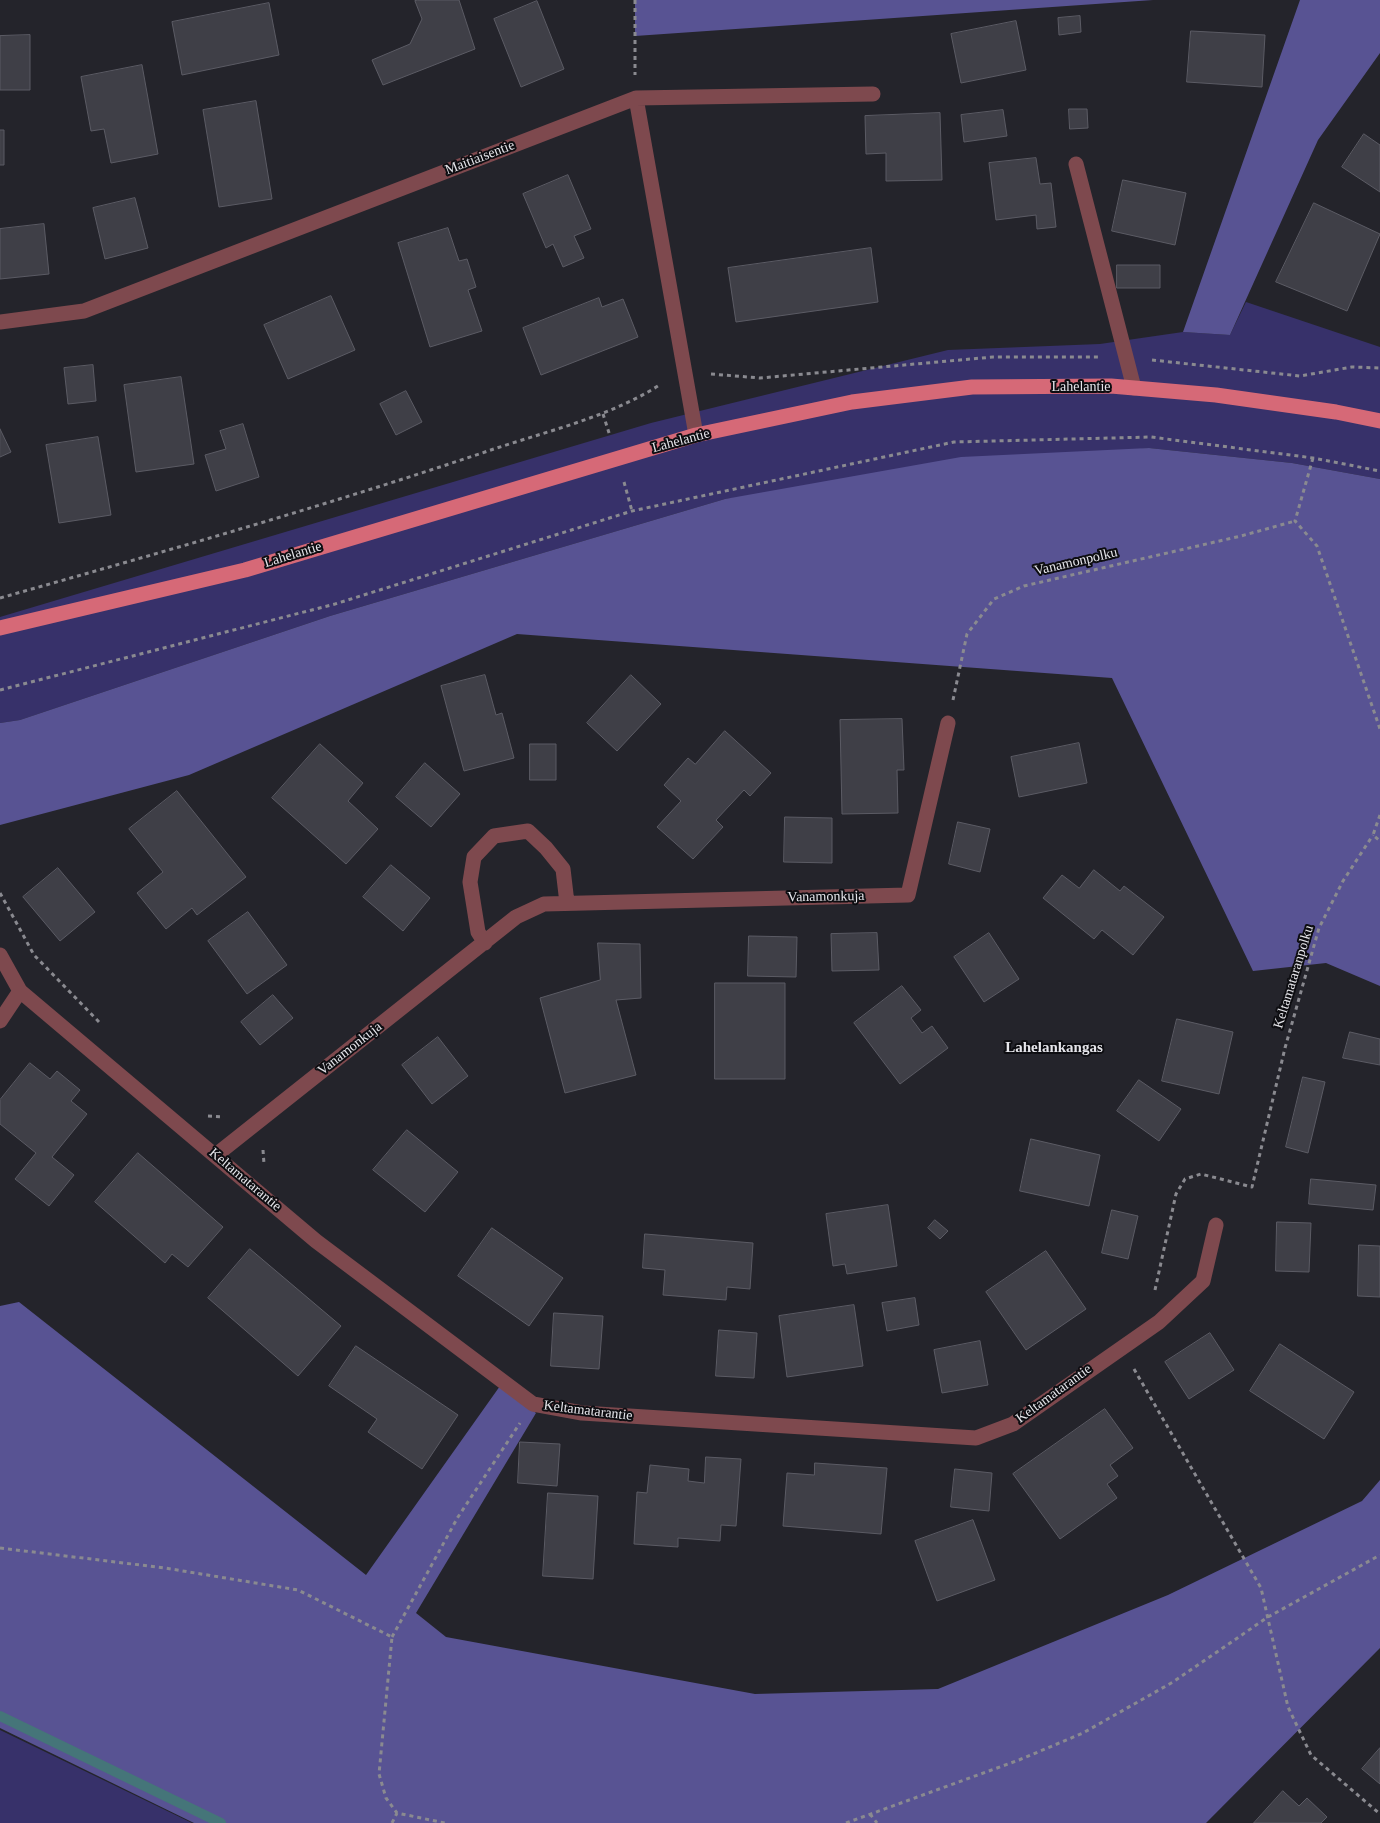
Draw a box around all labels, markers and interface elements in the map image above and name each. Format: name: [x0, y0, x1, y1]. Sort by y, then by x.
street label: Maitiaisentie: [443, 137, 517, 179]
street label: Lahelantie: [1051, 379, 1111, 395]
street label: Lahelantie: [650, 425, 712, 457]
street label: Lahelantie: [262, 538, 324, 572]
street label: Vanamonpolku: [1033, 544, 1119, 580]
street label: Vanamonkuja: [787, 888, 865, 906]
street label: Keltamataranpolku: [1270, 923, 1318, 1031]
street label: Vanamonkuja: [314, 1019, 386, 1079]
district label: Lahelankangas: [1005, 1039, 1103, 1057]
street label: Keltamatarantie: [205, 1145, 285, 1215]
street label: Keltamatarantie: [1013, 1361, 1095, 1427]
street label: Keltamatarantie: [543, 1397, 633, 1425]

